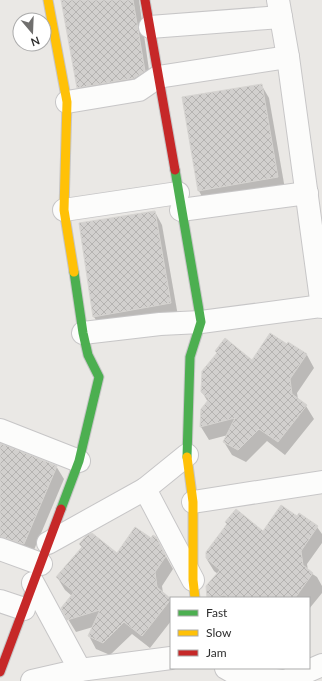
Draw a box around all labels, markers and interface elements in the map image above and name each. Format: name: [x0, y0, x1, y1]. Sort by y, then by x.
north arrow: [12, 12, 52, 52]
text: N: [29, 34, 42, 49]
legend: [170, 597, 310, 669]
text: Fast: [206, 605, 228, 620]
text: Slow: [206, 625, 232, 640]
text: Jam: [206, 645, 227, 660]

